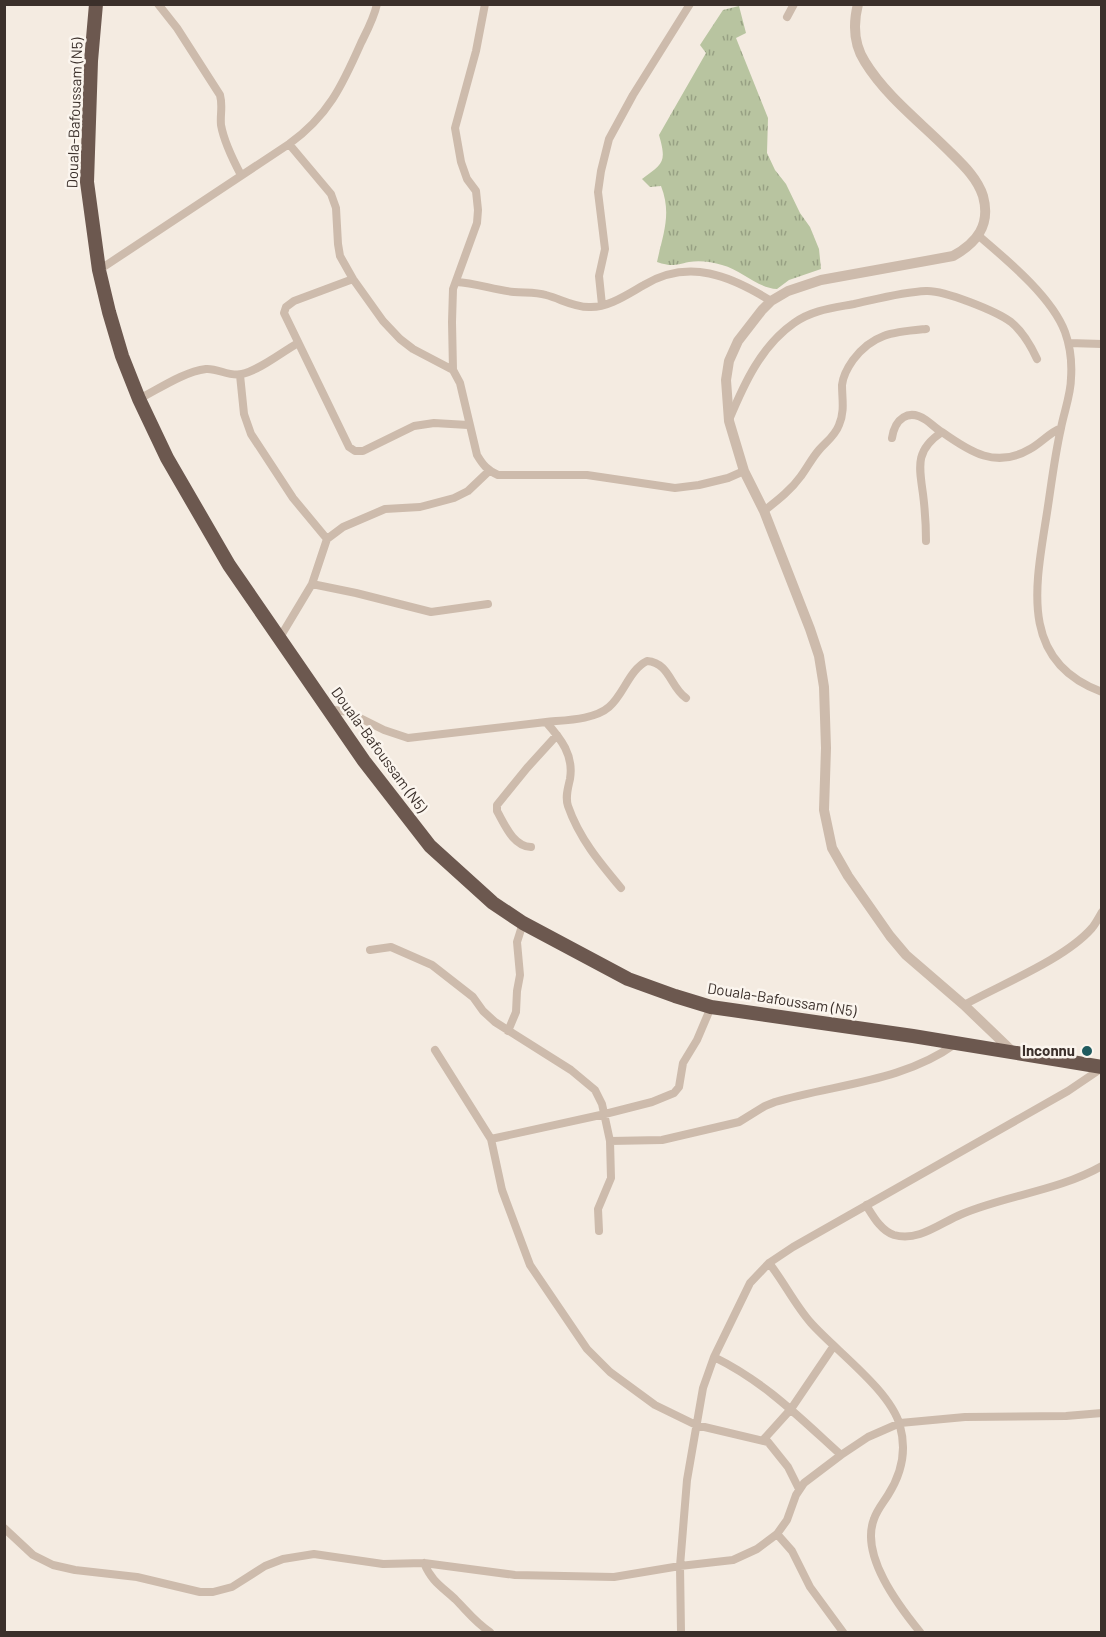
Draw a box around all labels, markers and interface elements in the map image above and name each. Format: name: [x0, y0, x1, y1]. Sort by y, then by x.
street label: Douala-Bafoussam (N5): [62, 37, 86, 189]
street label: Douala-Bafoussam (N5): [328, 683, 431, 816]
street label: Douala-Bafoussam (N5): [706, 978, 858, 1020]
place label: Inconnu: [1022, 1041, 1075, 1059]
marker: Inconnu: [1080, 1044, 1094, 1058]

